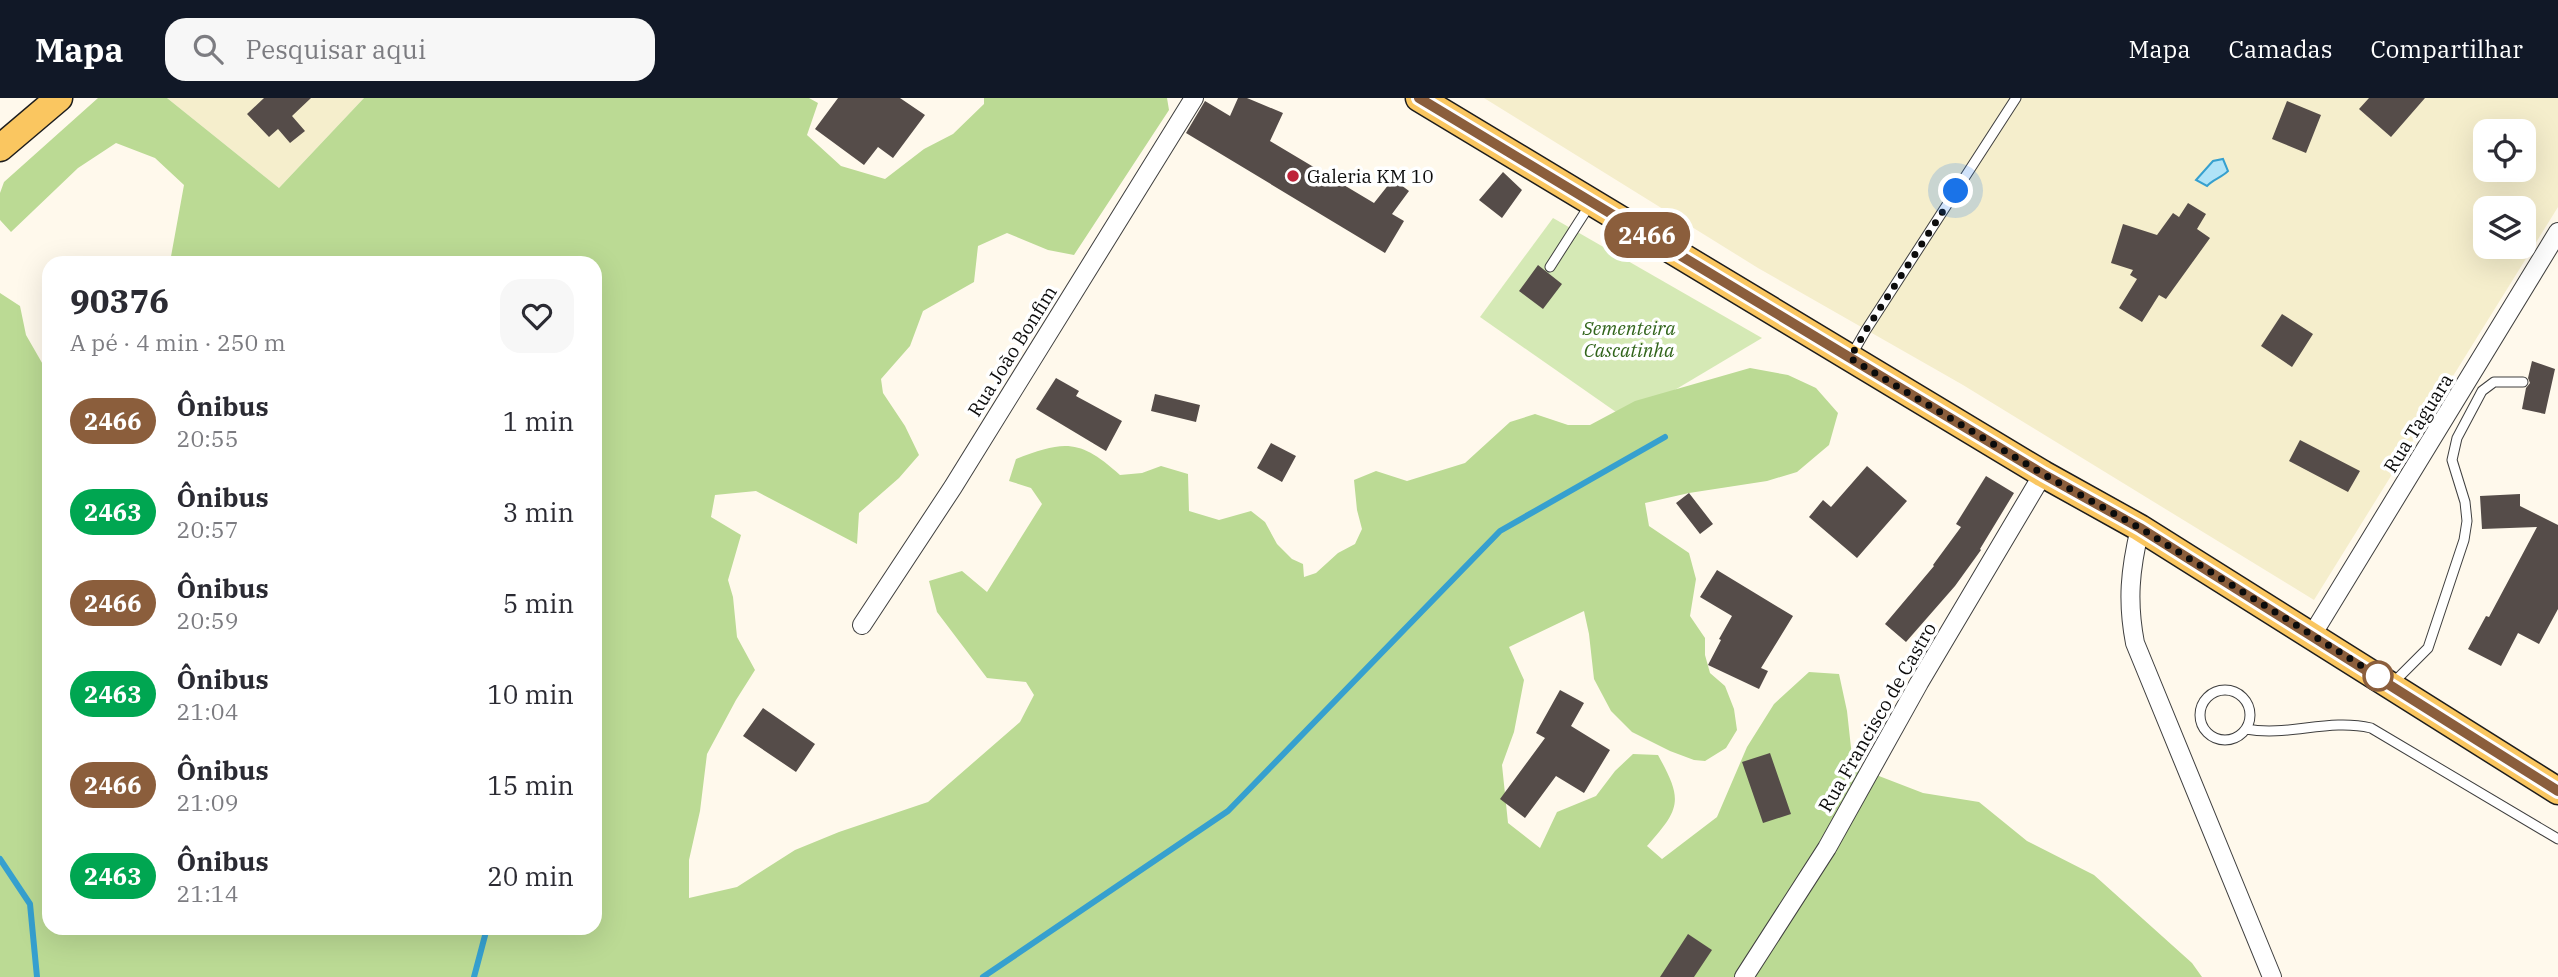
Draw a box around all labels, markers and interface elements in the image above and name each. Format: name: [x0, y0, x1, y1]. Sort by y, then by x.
search box: [165, 18, 655, 81]
text: Mapa: [35, 28, 123, 71]
icon: search: [189, 30, 227, 68]
text: Pesquisar aqui: [245, 32, 426, 66]
text: Mapa: [2128, 33, 2191, 65]
text: Camadas: [2229, 33, 2332, 65]
text: Compartilhar: [2370, 33, 2523, 65]
map controls: [2473, 119, 2536, 259]
button: locate: [2473, 119, 2536, 182]
place label: Galeria KM 10: [1307, 164, 1434, 188]
marker: Galeria KM 10: [1285, 168, 1301, 184]
your location: [1938, 173, 1973, 208]
button: layers: [2473, 196, 2536, 259]
line badge: 2466: [1598, 212, 1696, 258]
text: 2466: [1618, 219, 1676, 251]
text: 90376: [70, 279, 169, 322]
button: heart: [500, 279, 574, 353]
street label: Rua João Bonfim: [962, 281, 1062, 421]
park label: Sementeira Cascatinha: [1581, 316, 1676, 362]
text: A pé · 4 min · 250 m: [70, 327, 286, 357]
street label: Rua Taguara: [2378, 369, 2458, 477]
text: Ônibus: [177, 389, 269, 423]
text: 1 min: [503, 404, 574, 438]
text: 2466: [84, 405, 142, 437]
text: 20:55: [177, 423, 238, 453]
text: Ônibus: [177, 480, 269, 514]
text: 3 min: [503, 495, 574, 529]
text: 2463: [84, 496, 142, 528]
text: 20:57: [177, 514, 238, 544]
text: Ônibus: [177, 571, 269, 605]
text: 5 min: [503, 586, 574, 620]
text: 2466: [84, 587, 142, 619]
text: 20:59: [177, 605, 238, 635]
street label: Rua Francisco de Castro: [1813, 618, 1941, 816]
unlabelled marker: [2363, 661, 2393, 691]
text: Ônibus: [177, 662, 269, 696]
text: 10 min: [487, 677, 574, 711]
text: 2463: [84, 678, 142, 710]
text: 21:04: [177, 696, 238, 726]
text: Ônibus: [177, 753, 269, 787]
text: 15 min: [487, 768, 574, 802]
text: 2466: [84, 769, 142, 801]
text: 21:09: [177, 787, 238, 817]
text: Ônibus: [177, 844, 269, 878]
text: 20 min: [487, 859, 574, 893]
text: 2463: [84, 860, 142, 892]
text: 21:14: [177, 878, 238, 908]

